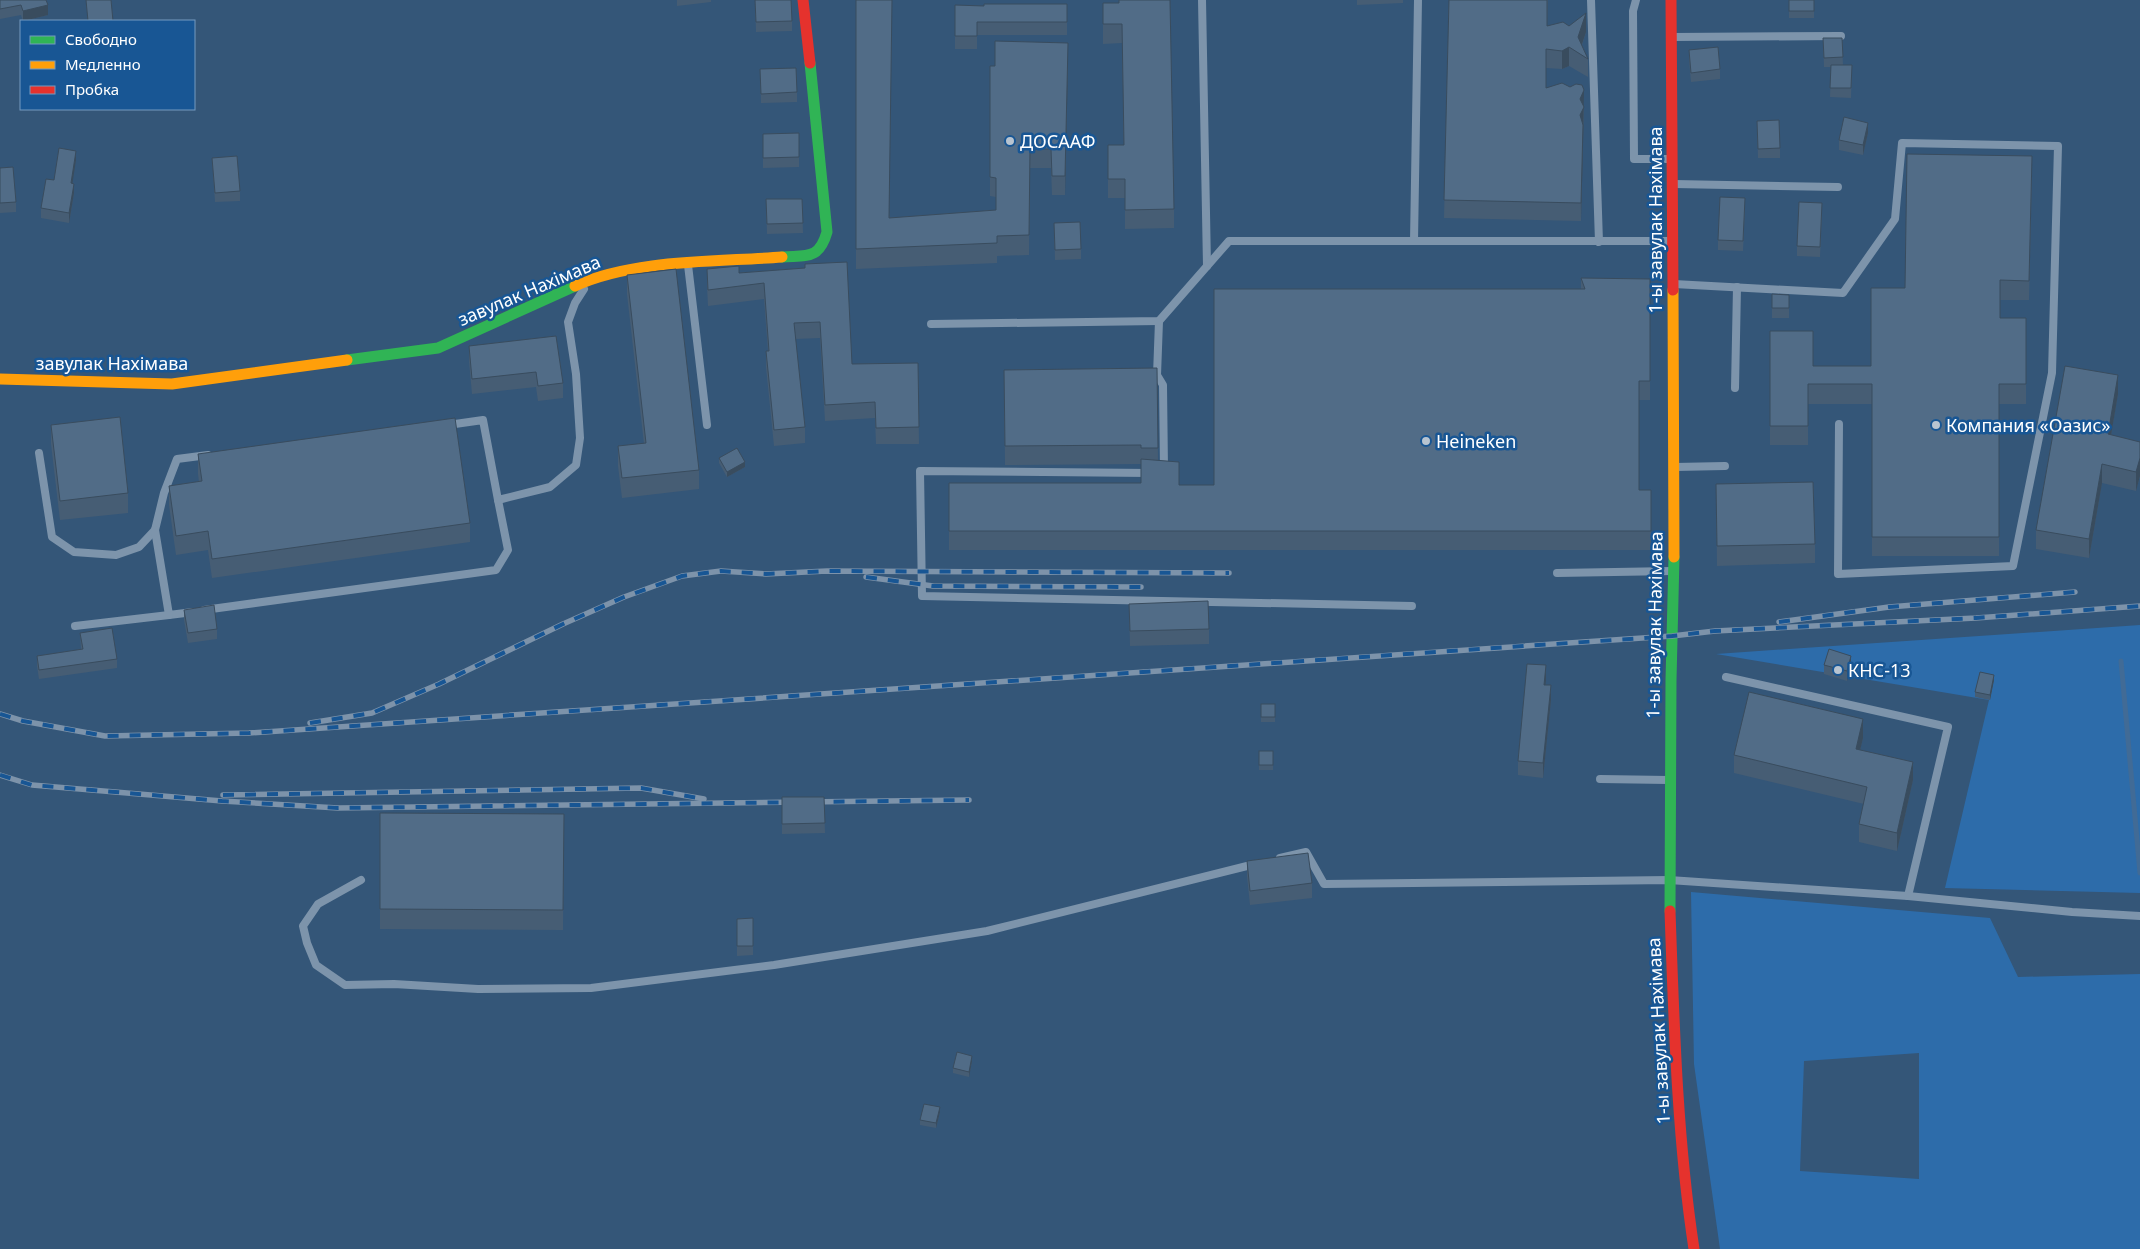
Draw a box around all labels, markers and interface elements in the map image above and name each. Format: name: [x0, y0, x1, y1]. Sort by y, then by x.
legend: [20, 20, 195, 110]
text: Свободно: [65, 29, 137, 49]
text: Медленно: [65, 54, 141, 74]
text: Пробка: [65, 79, 119, 99]
street label: 1-ы завулак Нахімава: [1643, 126, 1667, 314]
place label: ДОСААФ: [1020, 129, 1095, 153]
marker: ДОСААФ: [1004, 135, 1016, 147]
street label: завулак Нахімава: [454, 249, 604, 331]
street label: завулак Нахімава: [36, 351, 188, 375]
place label: Компания «Оазис»: [1946, 413, 2110, 437]
marker: Компания «Оазис»: [1930, 419, 1942, 431]
place label: Heineken: [1436, 429, 1516, 453]
marker: Heineken: [1420, 435, 1432, 447]
street label: 1-ы завулак Нахімава: [1640, 531, 1668, 719]
place label: КНС-13: [1848, 658, 1911, 682]
marker: КНС-13: [1832, 664, 1844, 676]
street label: 1-ы завулак Нахімава: [1641, 937, 1675, 1125]

